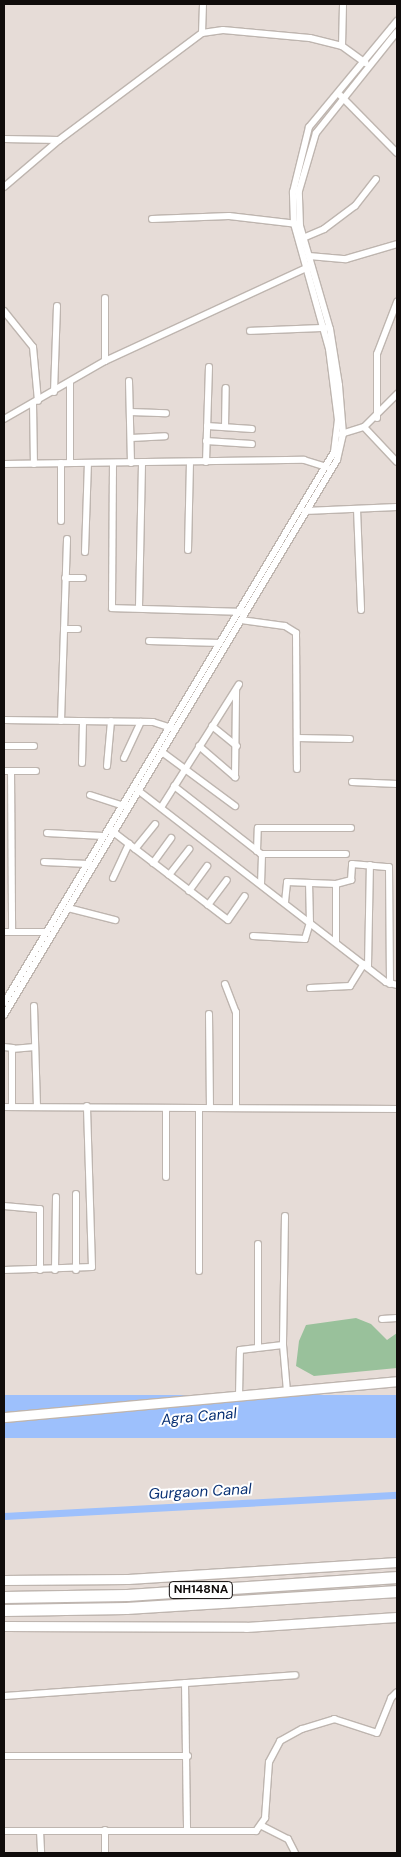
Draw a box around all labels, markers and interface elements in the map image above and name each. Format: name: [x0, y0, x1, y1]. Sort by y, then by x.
water label: Agra Canal: [161, 1405, 237, 1429]
water label: Gurgaon Canal: [148, 1480, 252, 1504]
road number: NH148NA: [168, 1580, 234, 1600]

